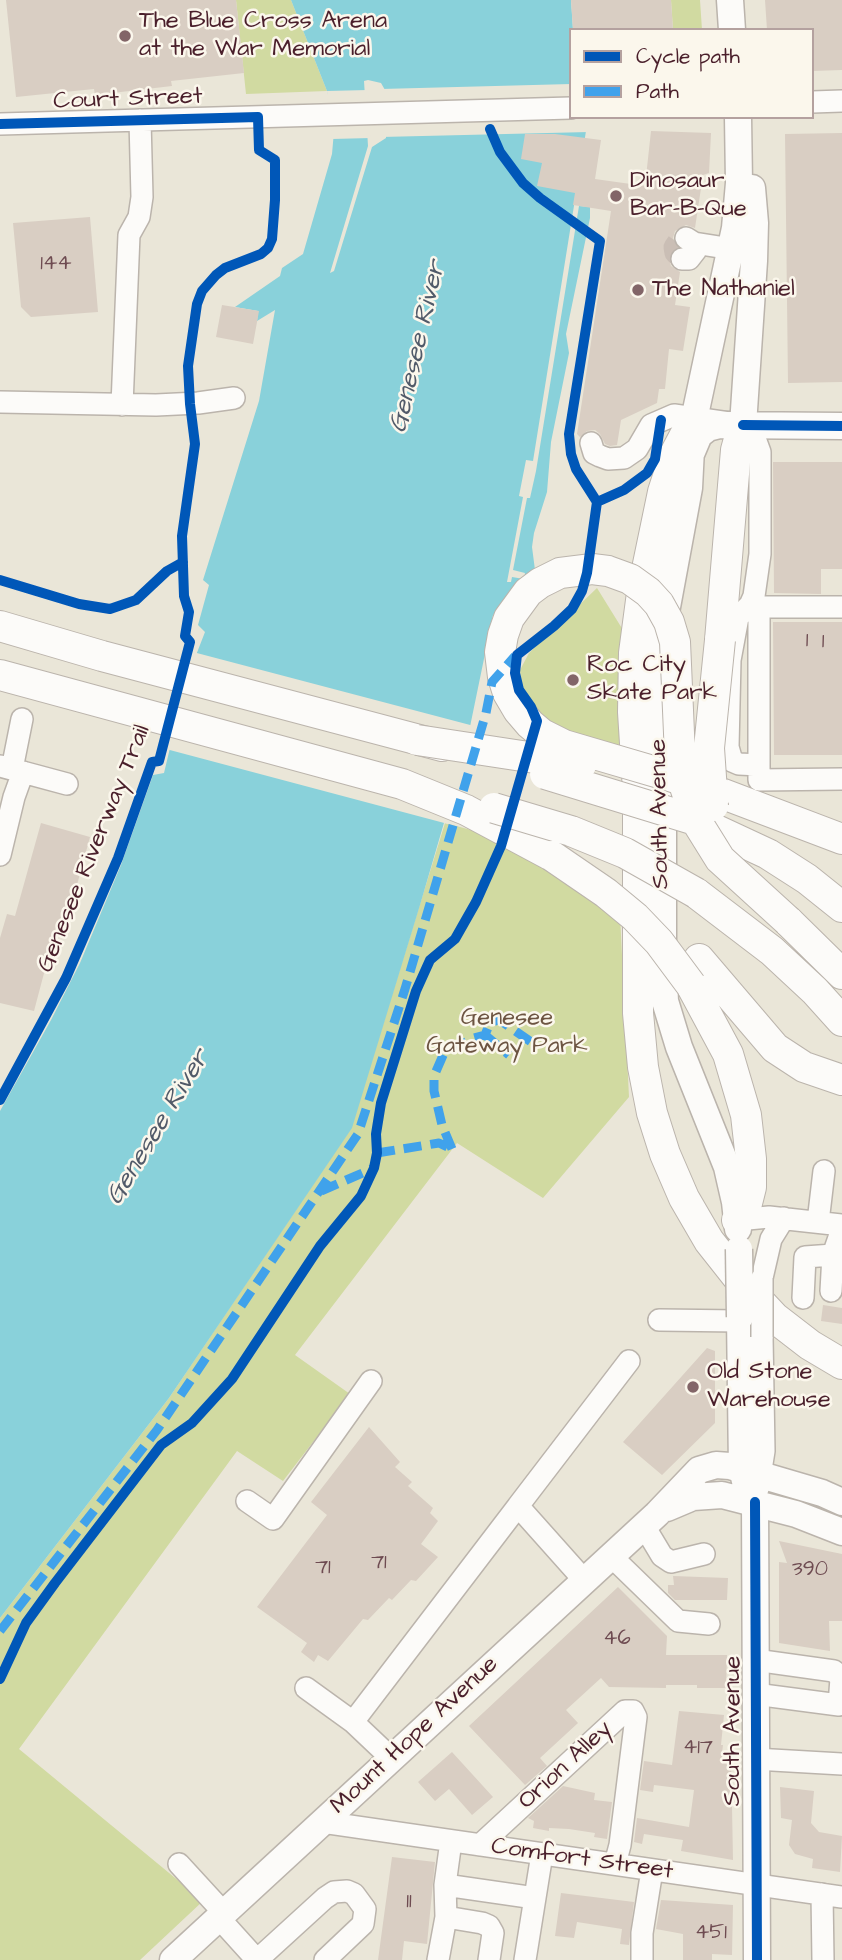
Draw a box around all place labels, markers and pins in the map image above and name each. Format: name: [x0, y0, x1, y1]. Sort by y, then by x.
place label: The Blue Cross Arena at the War Memorial: [139, 8, 387, 64]
marker: The Blue Cross Arena at the War Memorial: [117, 28, 133, 44]
place label: Dinosaur Bar-B-Que: [630, 168, 747, 224]
marker: Dinosaur Bar-B-Que: [608, 188, 624, 204]
place label: The Nathaniel: [652, 276, 795, 304]
marker: The Nathaniel: [630, 282, 646, 298]
place label: Roc City Skate Park: [587, 652, 717, 708]
marker: Roc City Skate Park: [565, 672, 581, 688]
place label: Old Stone Warehouse: [707, 1359, 831, 1415]
marker: Old Stone Warehouse: [685, 1379, 701, 1395]

